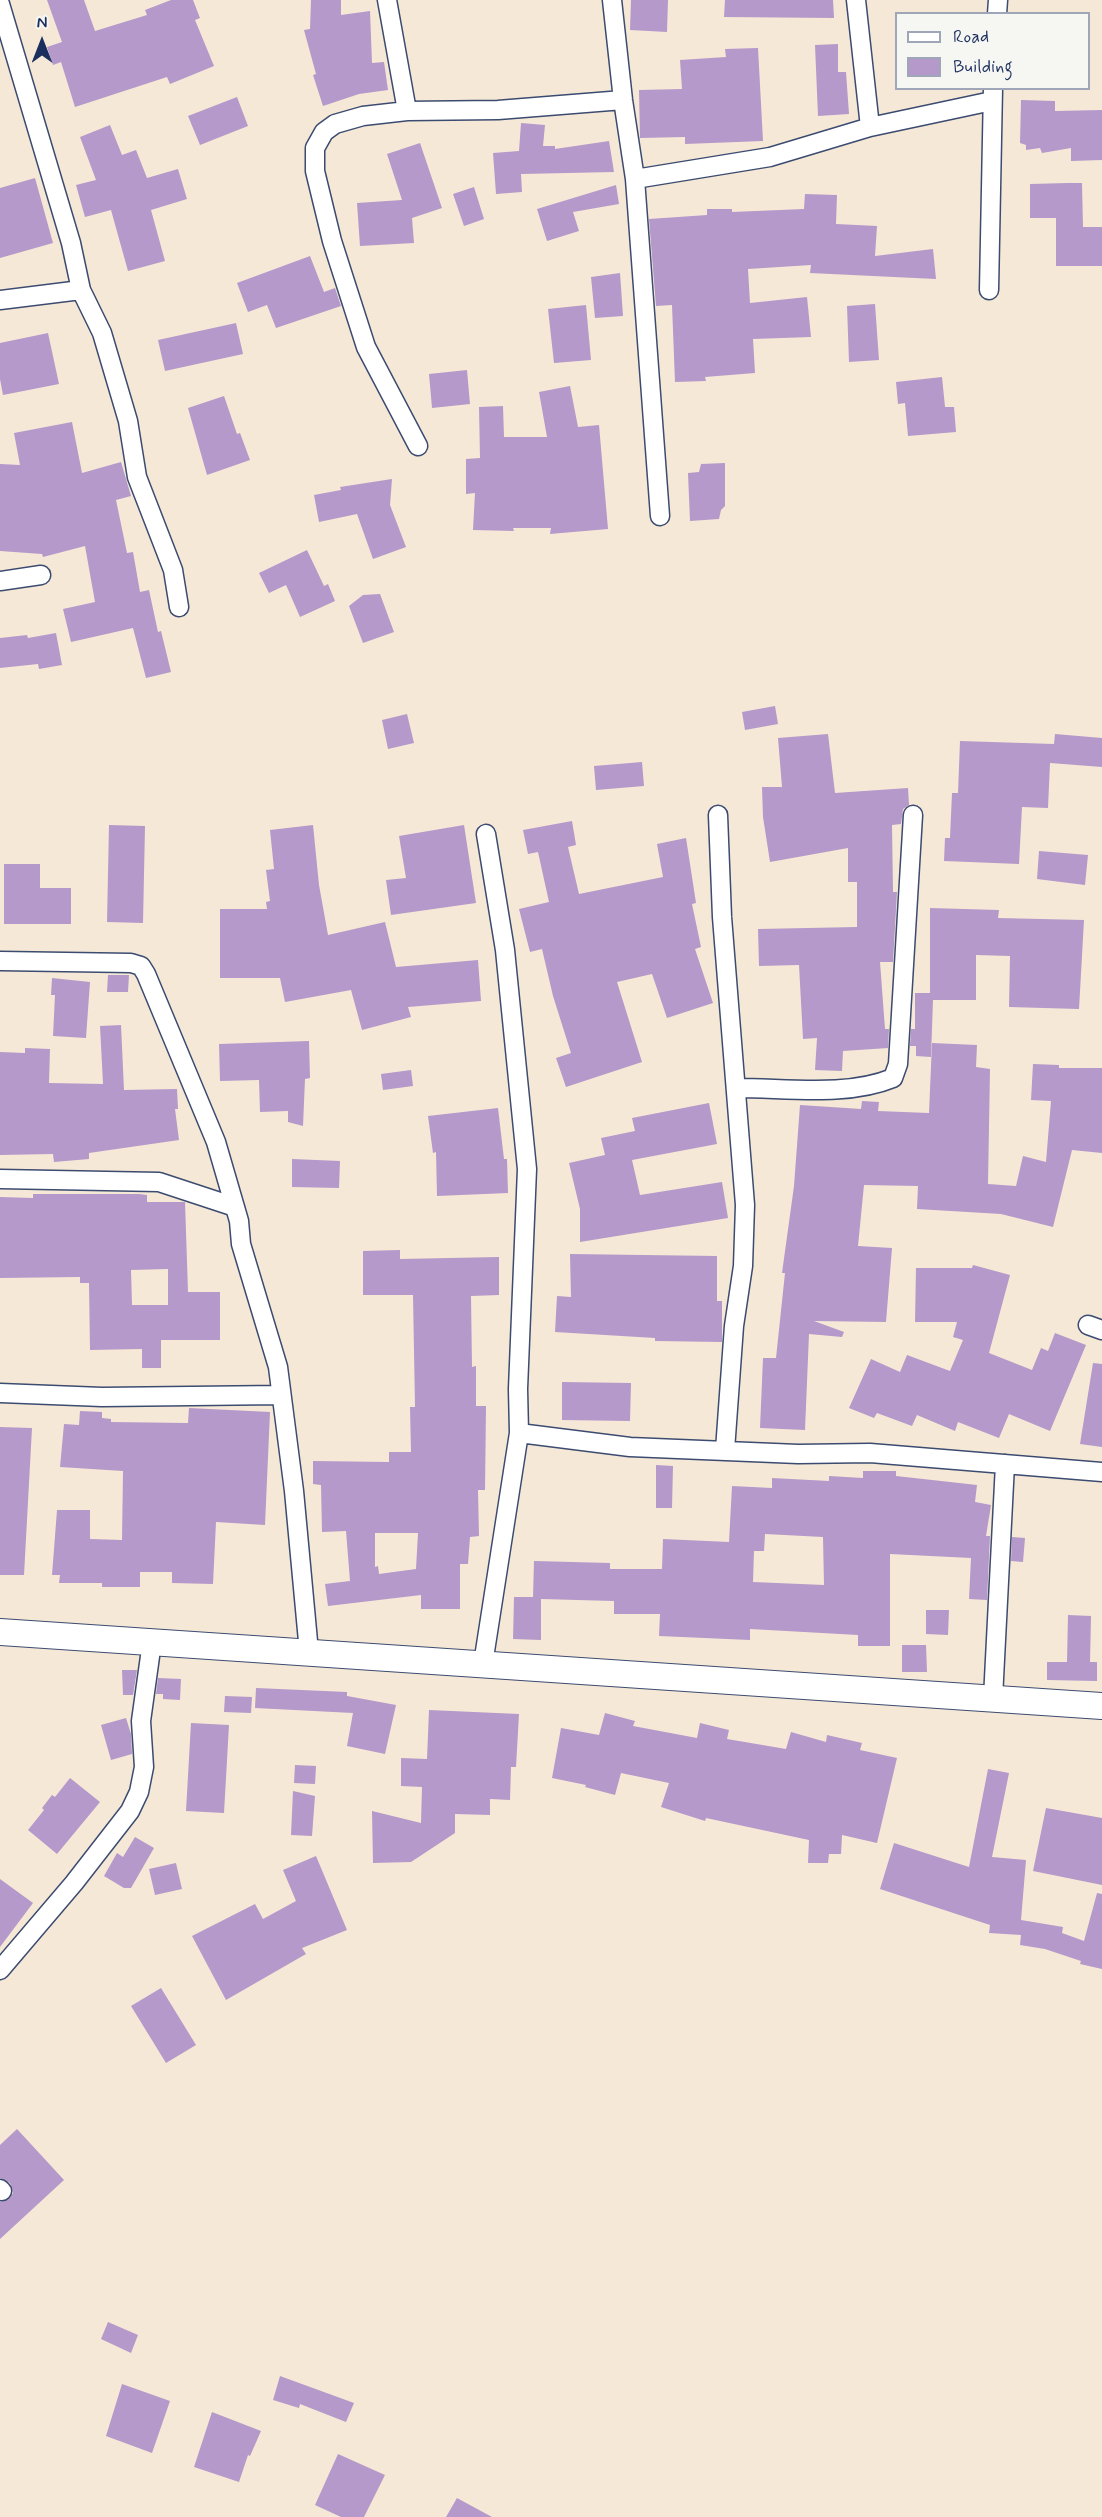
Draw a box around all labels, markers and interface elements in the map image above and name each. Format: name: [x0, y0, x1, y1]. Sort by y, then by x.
north arrow: [12, 12, 72, 72]
legend: [895, 12, 1090, 90]
text: N: [37, 13, 47, 34]
text: Road: [953, 25, 989, 49]
text: Building: [953, 55, 1013, 79]

